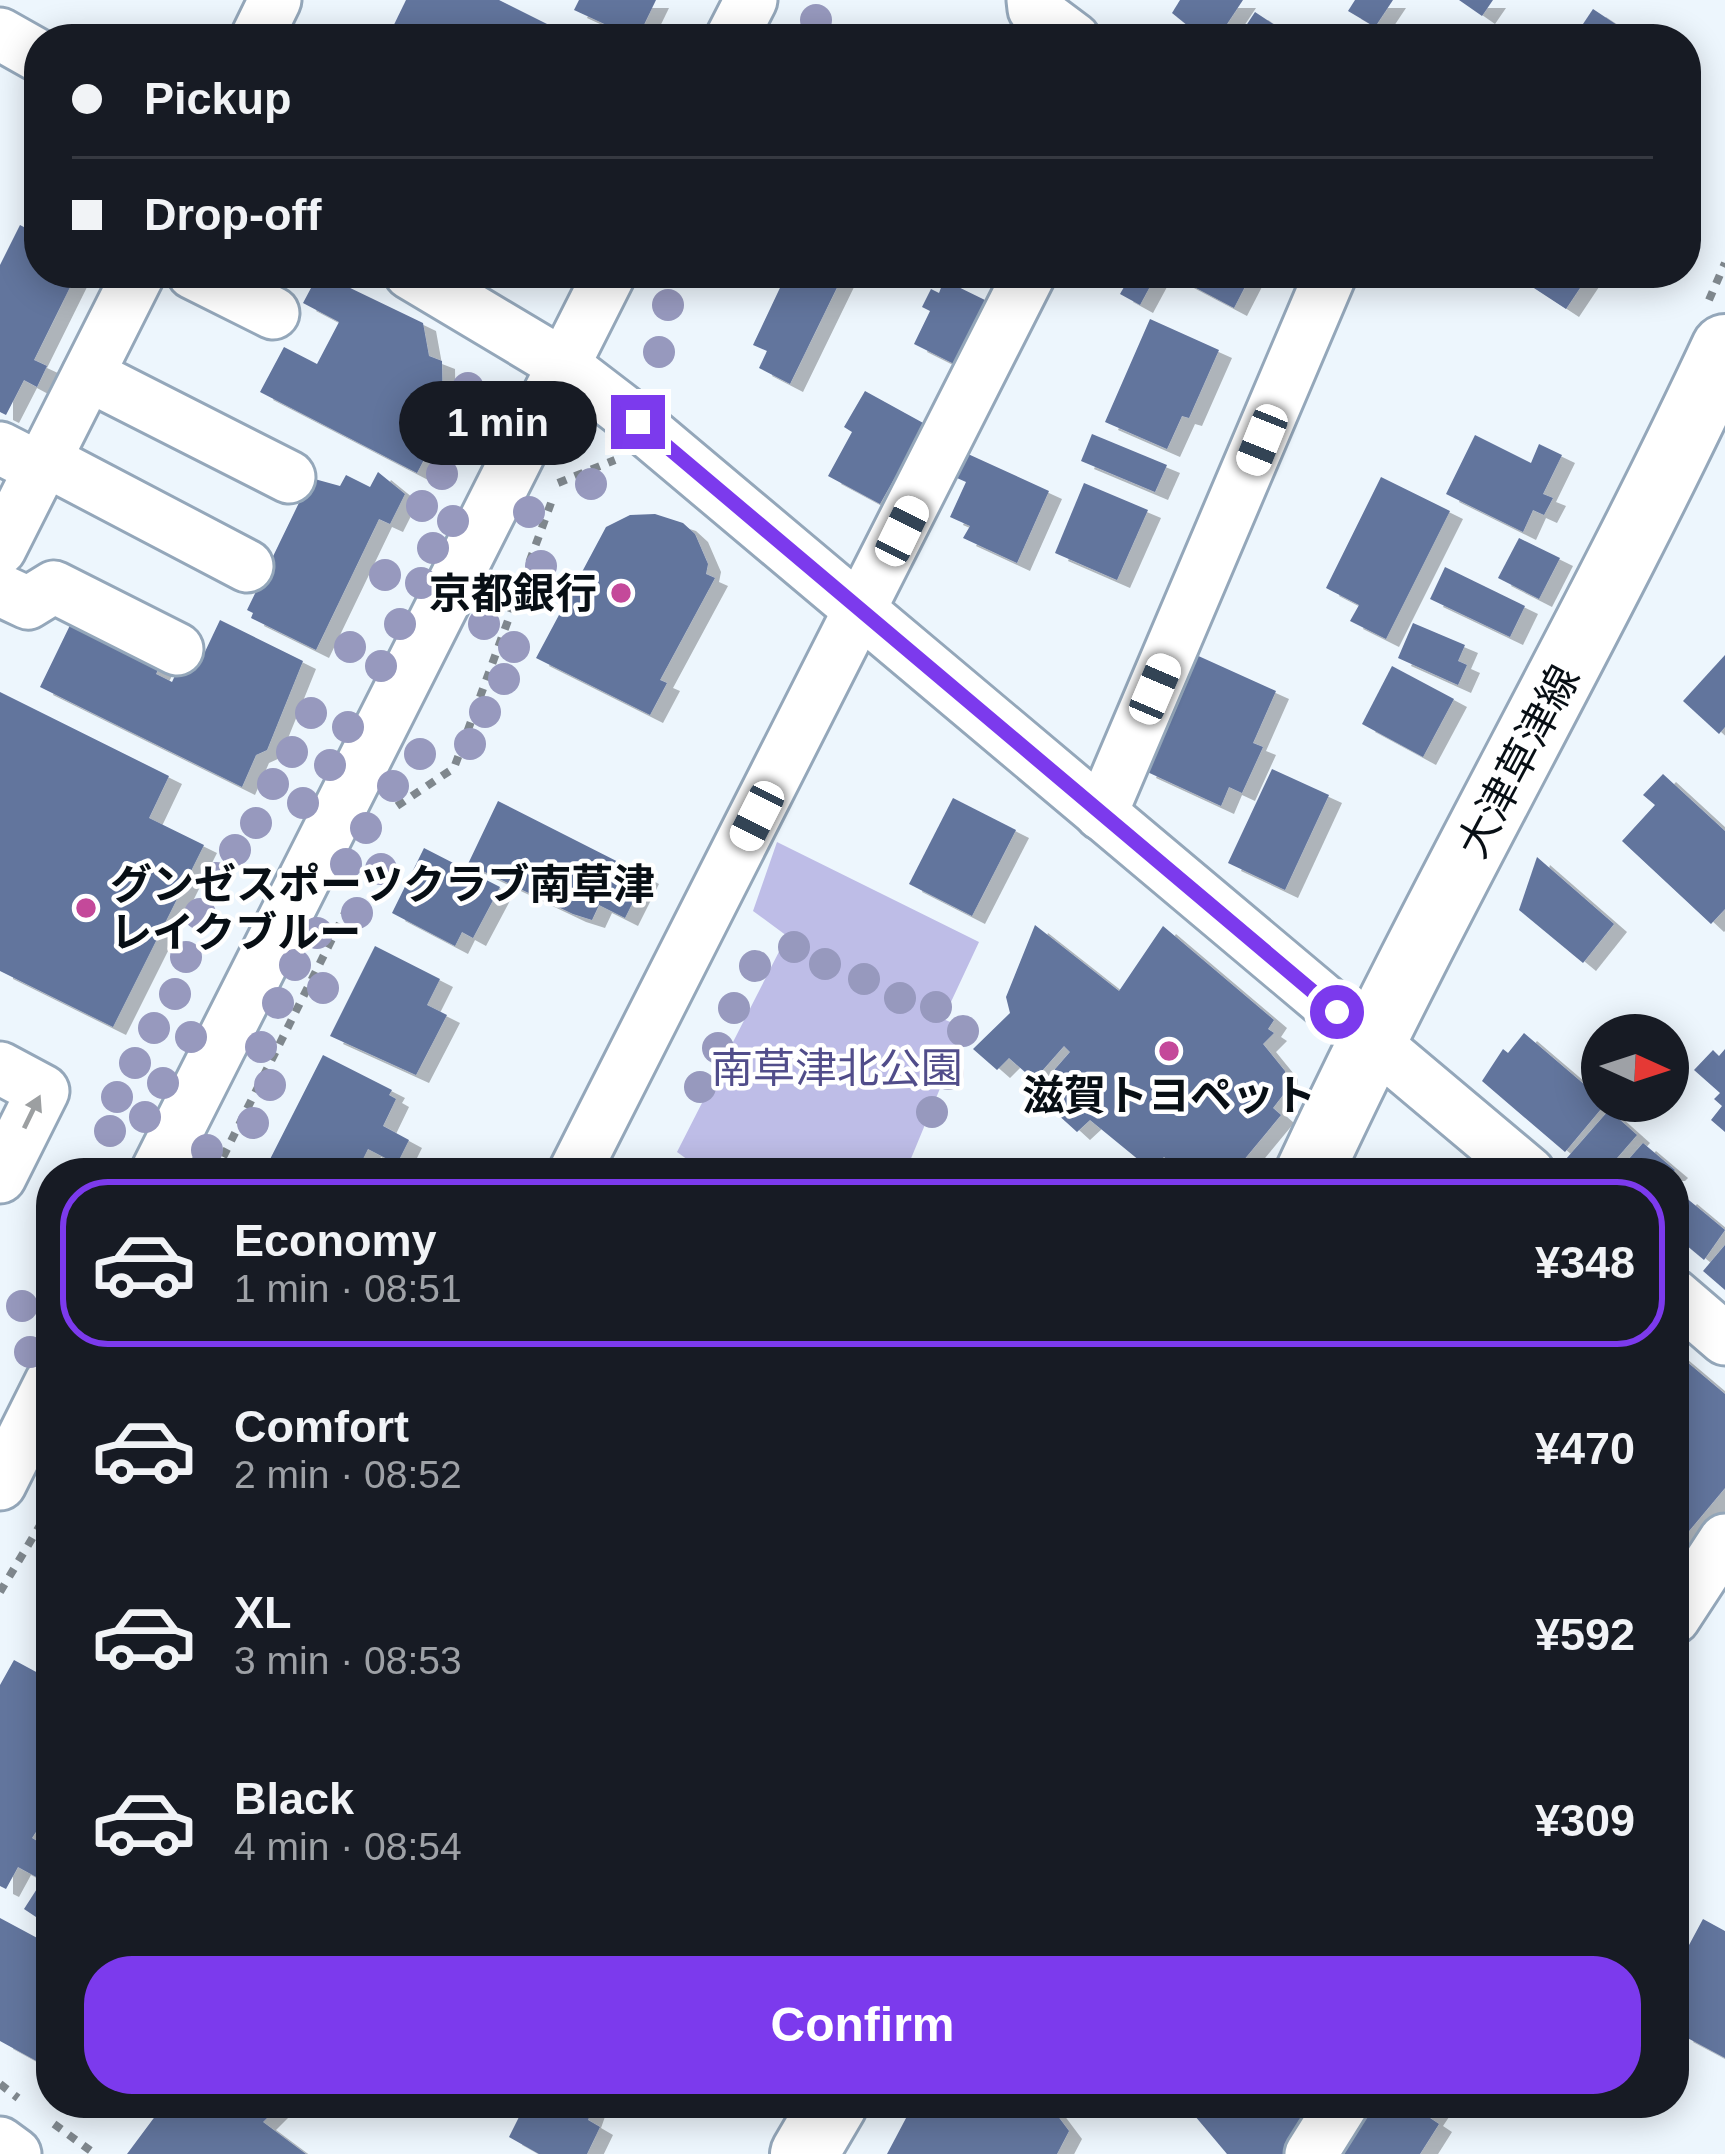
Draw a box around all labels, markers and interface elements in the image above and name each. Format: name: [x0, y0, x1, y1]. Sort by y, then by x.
text: Pickup: [144, 73, 292, 124]
text: Drop-off: [144, 189, 321, 240]
callout: 1 min: [398, 380, 596, 464]
route end: [611, 395, 665, 449]
car: [1232, 400, 1292, 480]
text: 1 min: [447, 401, 549, 444]
car: [870, 491, 934, 571]
place label: 京都銀行: [429, 570, 597, 617]
marker: 京都銀行: [608, 580, 634, 606]
car: [1124, 649, 1186, 729]
street label: 大津草津線: [1448, 657, 1588, 865]
car: [725, 776, 789, 856]
place label: グンゼスポーツクラブ南草津 レイクブルー: [110, 861, 655, 956]
marker: グンゼスポーツクラブ南草津 レイクブルー: [73, 895, 99, 921]
route start: [1310, 985, 1364, 1039]
north arrow: [1581, 1014, 1689, 1122]
map controls: [1581, 1014, 1689, 1122]
marker: 滋賀トヨペット: [1156, 1038, 1182, 1064]
park label: 南草津北公園: [711, 1045, 963, 1092]
place label: 滋賀トヨペット: [1022, 1072, 1316, 1119]
one-way arrow: [22, 1095, 42, 1129]
icon: car: [90, 1209, 198, 1317]
text: Economy: [234, 1215, 437, 1266]
text: ¥348: [1535, 1237, 1635, 1288]
text: 1 min · 08:51: [234, 1267, 462, 1310]
icon: car: [90, 1395, 198, 1503]
text: Comfort: [234, 1401, 409, 1452]
text: ¥470: [1535, 1423, 1635, 1474]
text: 2 min · 08:52: [234, 1453, 462, 1496]
icon: car: [90, 1581, 198, 1689]
text: XL: [234, 1587, 292, 1638]
text: ¥592: [1535, 1609, 1635, 1660]
text: 3 min · 08:53: [234, 1639, 462, 1682]
icon: car: [90, 1767, 198, 1875]
text: Black: [234, 1773, 354, 1824]
text: ¥309: [1535, 1795, 1635, 1846]
text: 4 min · 08:54: [234, 1825, 462, 1868]
button: Confirm: [84, 1956, 1641, 2094]

